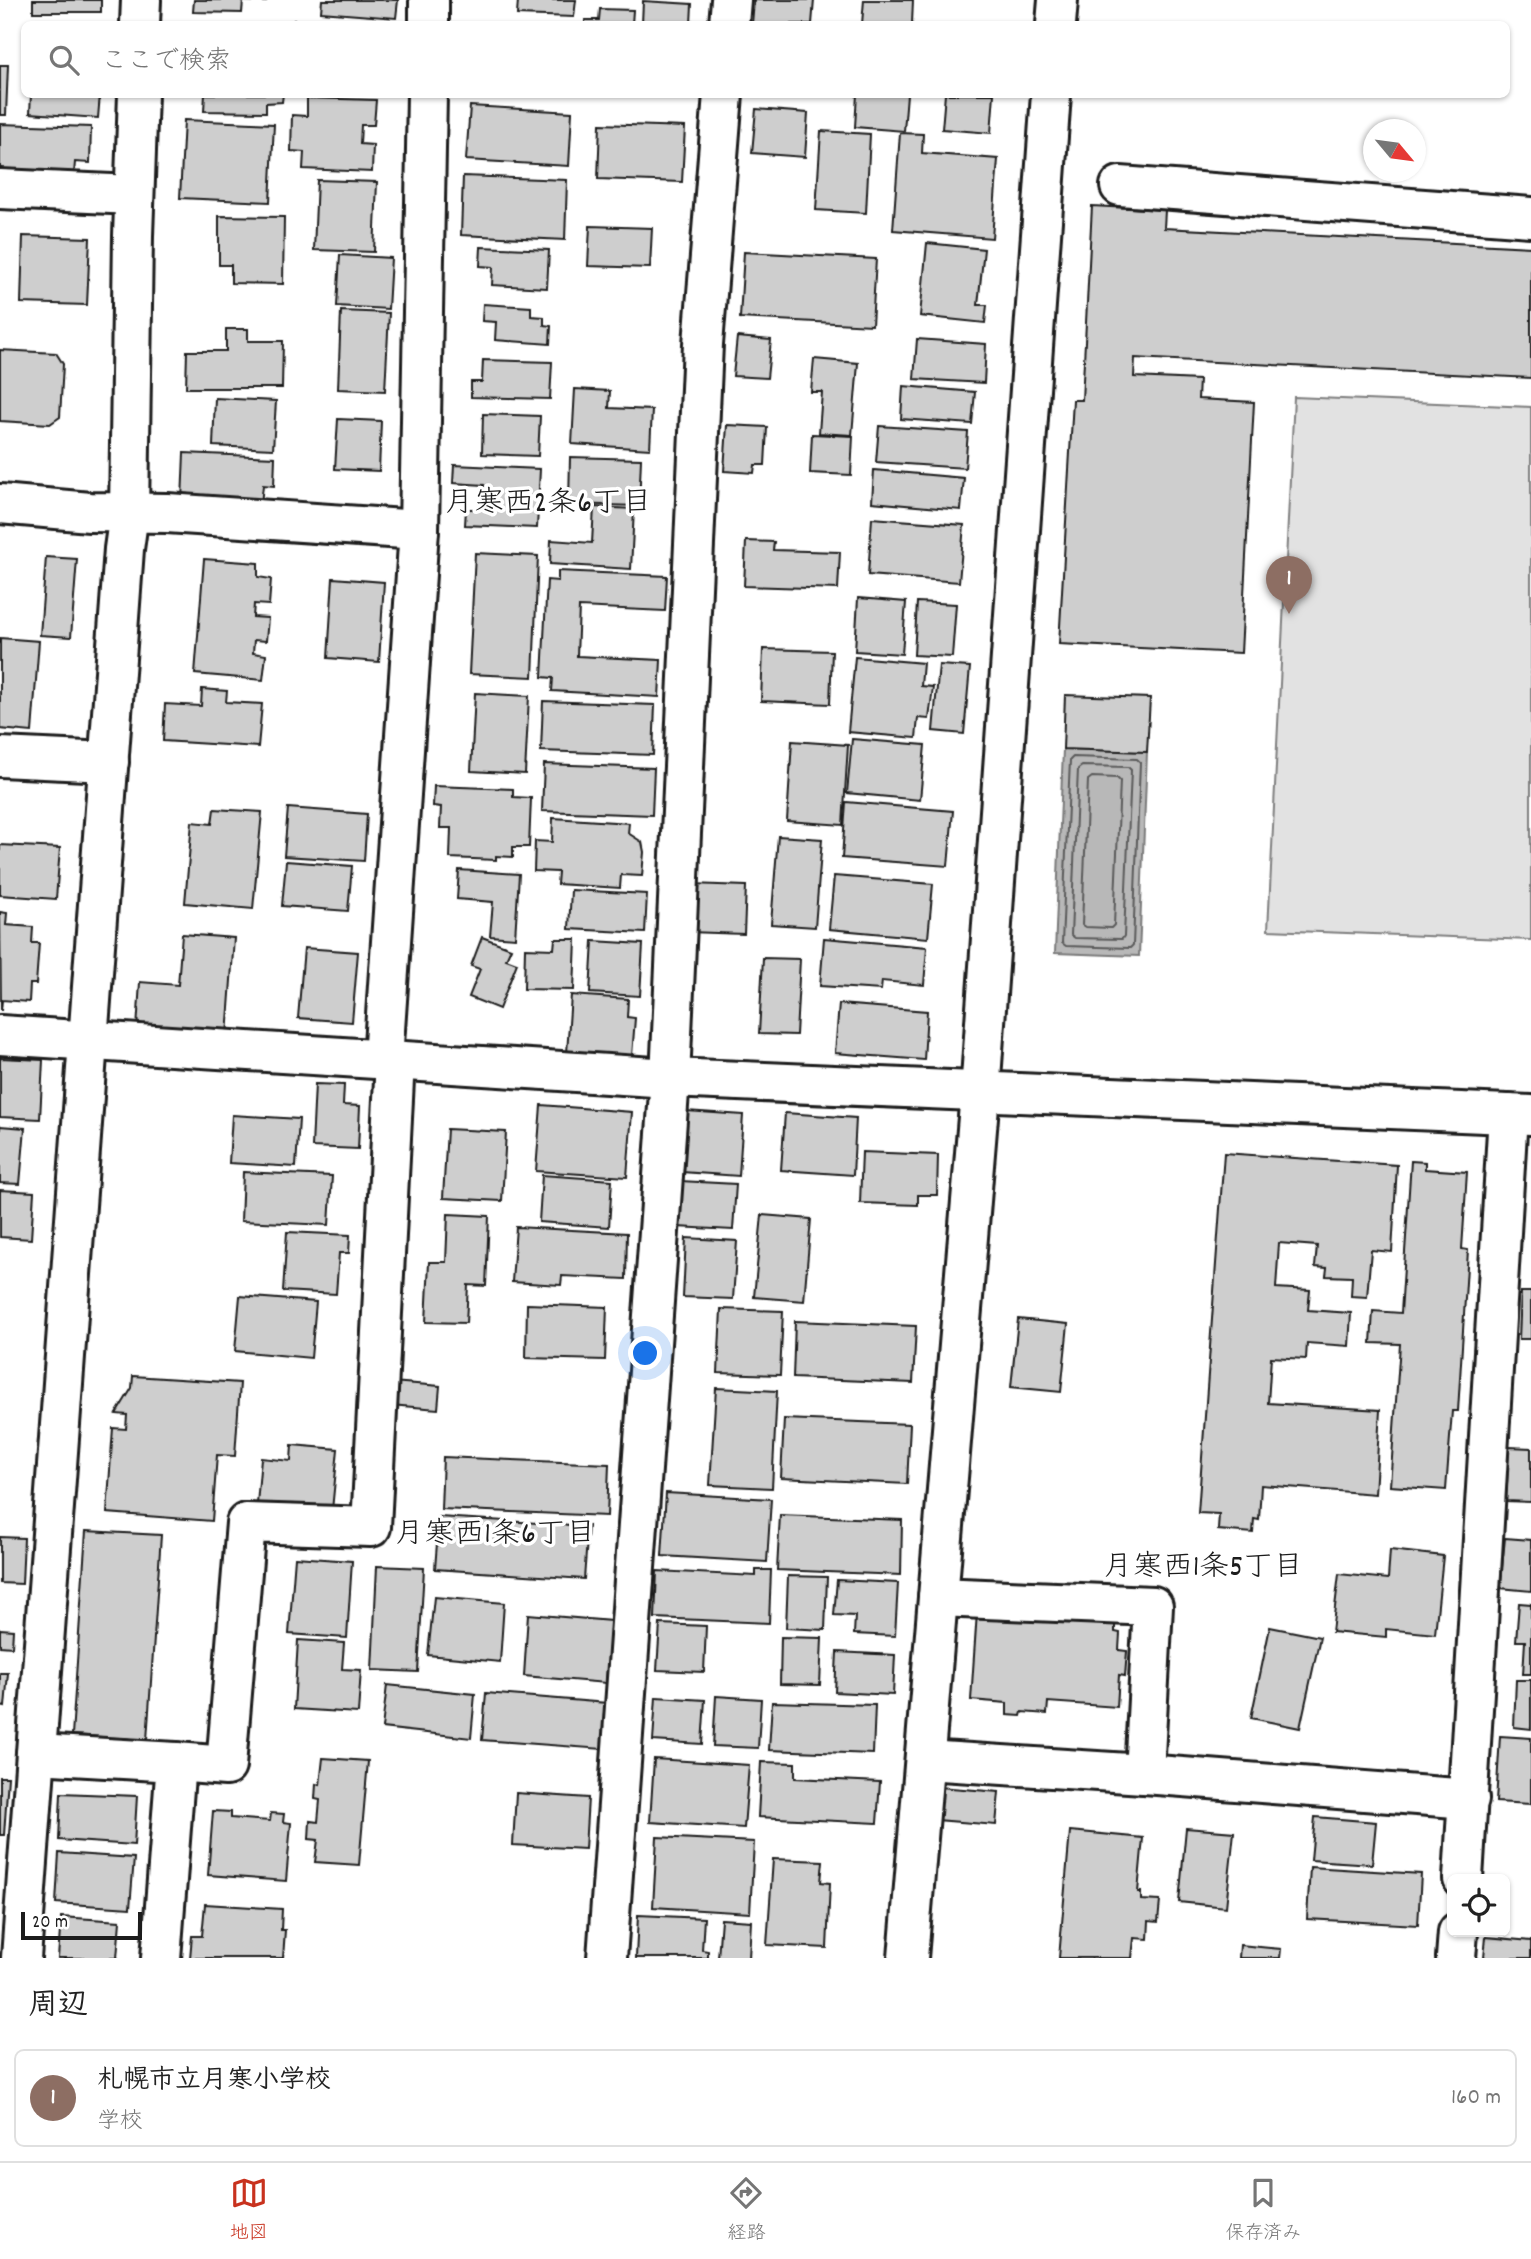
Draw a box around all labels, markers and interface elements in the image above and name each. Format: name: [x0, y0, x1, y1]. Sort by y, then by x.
search box: [21, 21, 1510, 98]
icon: search: [45, 41, 83, 79]
text: ここで検索: [101, 44, 231, 81]
north arrow: [1363, 119, 1426, 182]
district label: 月寒西2条6丁目: [444, 484, 652, 527]
pin: 1: [1266, 556, 1312, 614]
your location: [628, 1336, 662, 1370]
district label: 月寒西1条6丁目: [394, 1515, 596, 1558]
district label: 月寒西1条5丁目: [1103, 1548, 1303, 1591]
map controls: [1447, 1874, 1510, 1937]
button: locate: [1447, 1874, 1510, 1937]
scale bar: [21, 1909, 142, 1941]
text: 20 m: [32, 1910, 68, 1937]
text: 周辺: [28, 1986, 88, 2029]
text: 札幌市立月寒小学校: [97, 2063, 331, 2100]
text: 1: [50, 2082, 56, 2115]
text: 160 m: [1451, 2082, 1501, 2115]
text: 学校: [97, 2106, 143, 2139]
tab: 地図: [230, 2174, 268, 2248]
tab: 経路: [727, 2174, 765, 2248]
tab: 保存済み: [1225, 2174, 1301, 2248]

